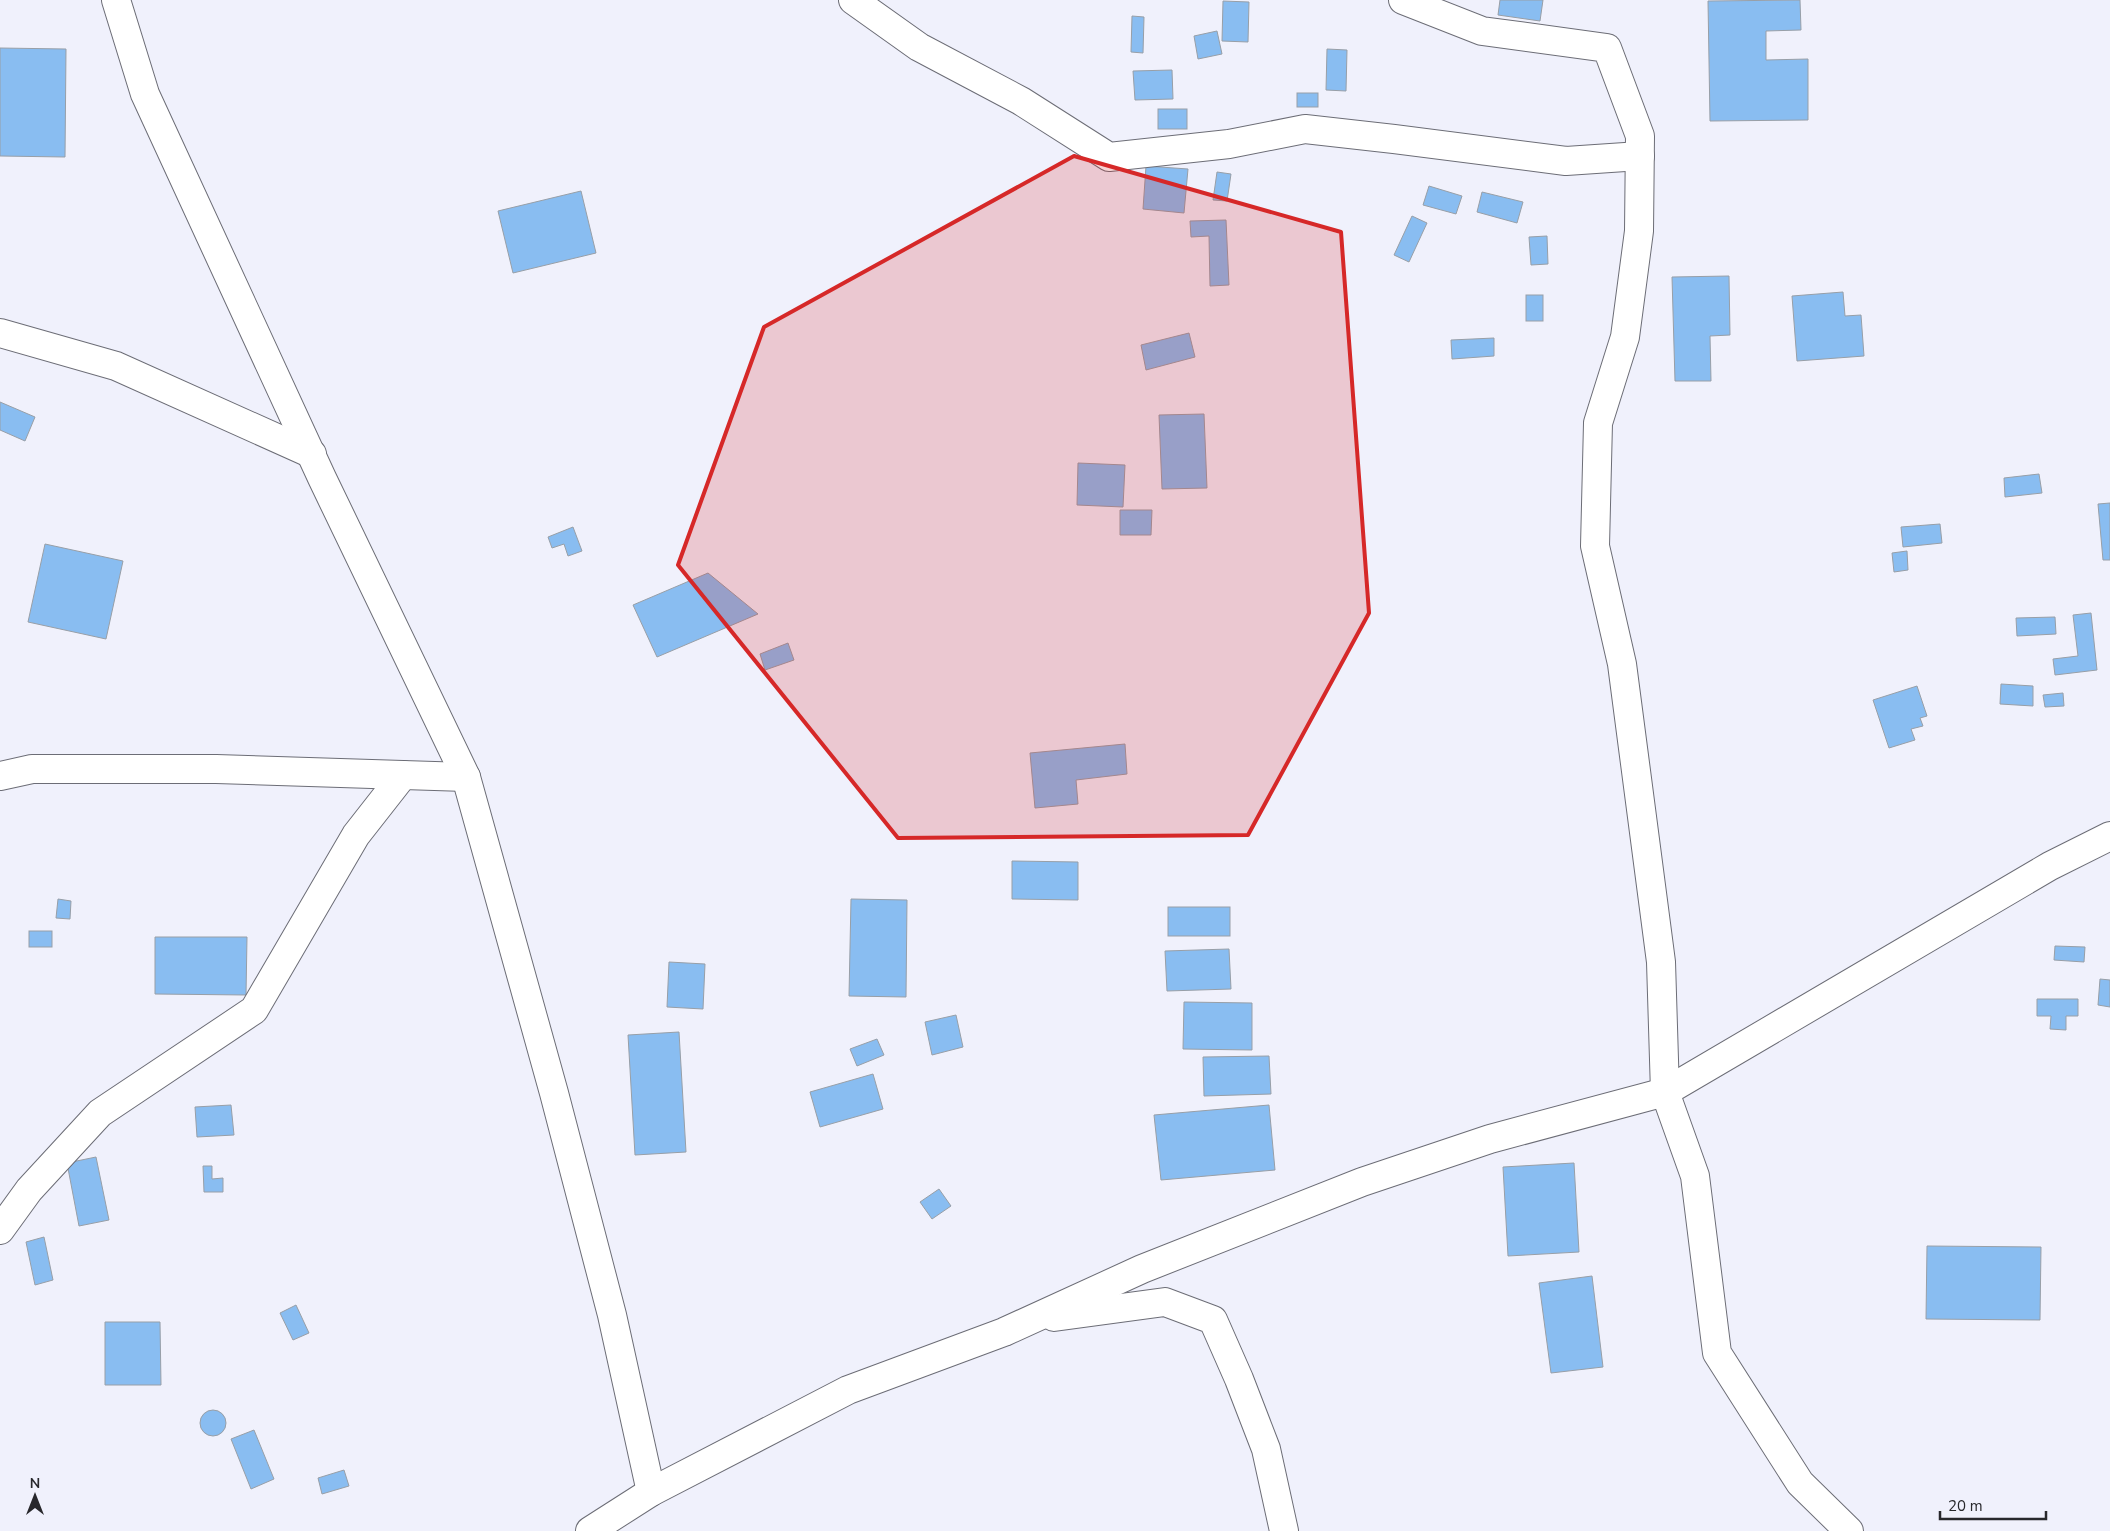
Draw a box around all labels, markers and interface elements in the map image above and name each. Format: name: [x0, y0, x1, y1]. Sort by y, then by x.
north arrow: [10, 1471, 60, 1521]
text: N: [30, 1474, 40, 1493]
scale bar: [1940, 1488, 2046, 1520]
text: 20 m: [1948, 1496, 1983, 1516]

